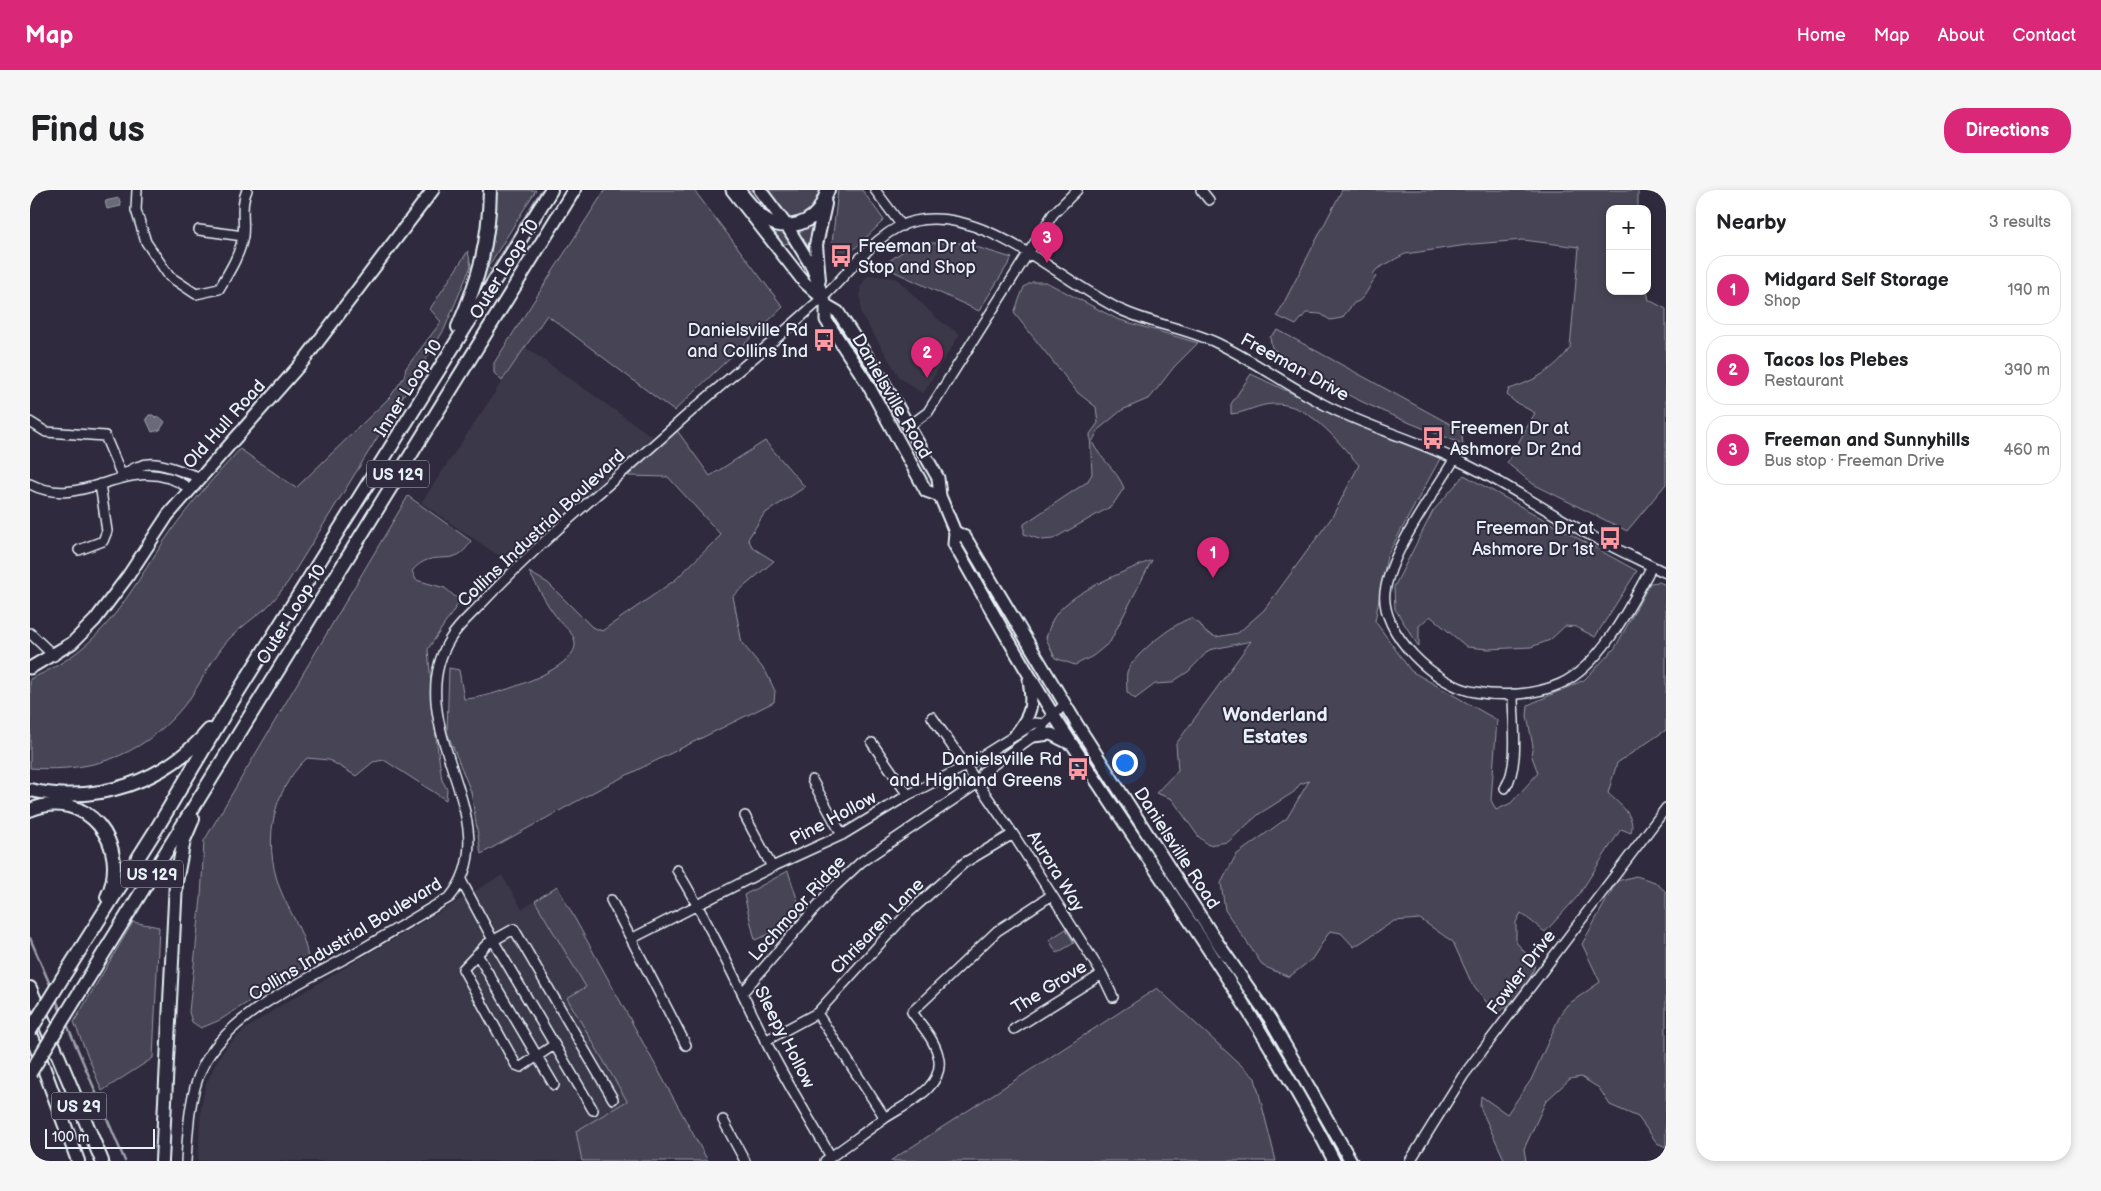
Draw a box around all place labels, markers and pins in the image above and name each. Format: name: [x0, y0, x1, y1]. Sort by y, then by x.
pin: 3: [1031, 222, 1063, 263]
place label: Freeman Dr at Stop and Shop: [858, 236, 977, 278]
bus stop icon: Freeman Dr at Stop and Shop: [828, 243, 854, 269]
place label: Danielsville Rd and Collins Ind: [687, 320, 808, 362]
bus stop icon: Danielsville Rd and Collins Ind: [811, 327, 837, 353]
pin: 2: [911, 337, 943, 378]
place label: Freemen Dr at Ashmore Dr 2nd: [1450, 418, 1582, 460]
bus stop icon: Freemen Dr at Ashmore Dr 2nd: [1420, 425, 1446, 451]
place label: Freeman Dr at Ashmore Dr 1st: [1472, 518, 1594, 560]
bus stop icon: Freeman Dr at Ashmore Dr 1st: [1597, 525, 1623, 551]
pin: 1: [1197, 537, 1229, 578]
place label: Danielsville Rd and Highland Greens: [889, 749, 1062, 791]
bus stop icon: Danielsville Rd and Highland Greens: [1065, 756, 1091, 782]

